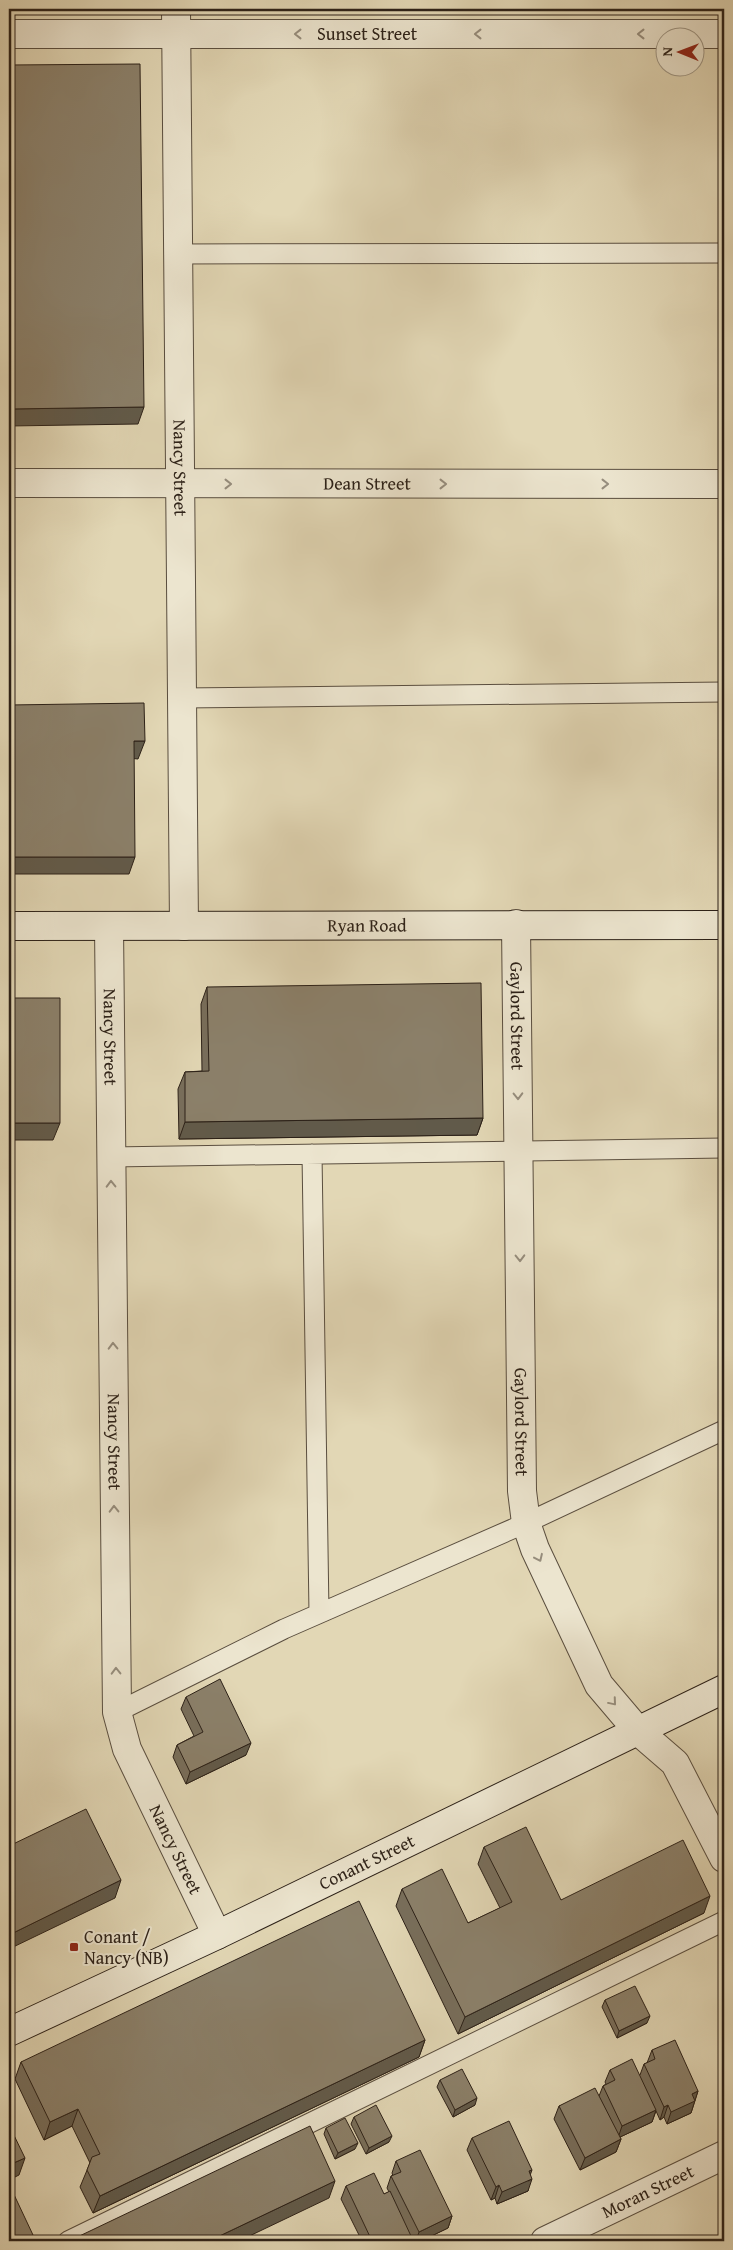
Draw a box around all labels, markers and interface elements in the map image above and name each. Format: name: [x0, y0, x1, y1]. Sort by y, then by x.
street label: Sunset Street: [317, 20, 418, 47]
north arrow: [656, 28, 706, 78]
one-way arrow: [294, 29, 302, 40]
one-way arrow: [474, 29, 482, 39]
one-way arrow: [636, 29, 644, 39]
text: N: [657, 46, 677, 57]
street label: Nancy Street: [167, 419, 194, 517]
street label: Dean Street: [323, 469, 411, 497]
one-way arrow: [224, 479, 232, 489]
one-way arrow: [439, 479, 447, 489]
one-way arrow: [602, 479, 609, 489]
street label: Ryan Road: [327, 911, 407, 939]
street label: Gaylord Street: [503, 961, 532, 1071]
street label: Nancy Street: [97, 988, 125, 1086]
one-way arrow: [513, 1092, 523, 1100]
one-way arrow: [106, 1179, 116, 1187]
one-way arrow: [515, 1254, 525, 1262]
one-way arrow: [107, 1342, 118, 1350]
street label: Gaylord Street: [508, 1367, 536, 1477]
street label: Nancy Street: [101, 1393, 129, 1491]
one-way arrow: [109, 1504, 119, 1512]
one-way arrow: [533, 1553, 543, 1562]
one-way arrow: [111, 1667, 121, 1674]
one-way arrow: [608, 1696, 617, 1705]
street label: Nancy Street: [143, 1800, 210, 1899]
street label: Conant Street: [314, 1827, 420, 1897]
place label: Conant / Nancy (NB): [84, 1923, 169, 1971]
marker: Conant / Nancy (NB): [68, 1941, 80, 1953]
street label: Moran Street: [597, 2157, 699, 2225]

